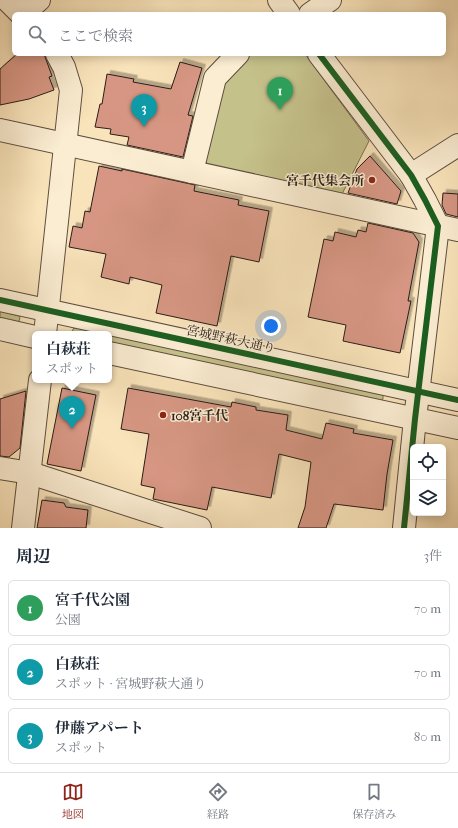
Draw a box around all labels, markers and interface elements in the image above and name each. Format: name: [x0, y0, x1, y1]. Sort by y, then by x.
search box: [12, 12, 446, 56]
icon: search: [26, 23, 48, 45]
text: ここで検索: [58, 27, 133, 45]
pin: 1: [267, 77, 293, 110]
pin: 3: [131, 94, 157, 127]
place label: 宮千代集会所: [286, 173, 364, 188]
marker: 宮千代集会所: [367, 175, 377, 185]
your location: [261, 316, 281, 336]
street label: 宮城野萩大通り: [185, 322, 277, 356]
popup: [32, 331, 112, 383]
text: 白萩荘: [46, 340, 91, 358]
text: スポット: [46, 361, 98, 376]
pin: 2: [59, 396, 85, 429]
place label: 108宮千代: [171, 408, 228, 423]
marker: 108宮千代: [158, 410, 168, 420]
map controls: [410, 444, 446, 516]
button: locate: [410, 444, 446, 480]
button: layers: [410, 480, 446, 516]
text: 周辺: [16, 546, 50, 566]
text: 3件: [424, 548, 442, 563]
text: 宮千代公園: [55, 591, 130, 609]
text: 1: [28, 601, 32, 616]
text: 70 m: [414, 601, 441, 616]
text: 公園: [55, 612, 81, 627]
text: 白萩荘: [55, 655, 100, 673]
text: 2: [27, 665, 33, 680]
text: 70 m: [414, 665, 441, 680]
text: スポット · 宮城野萩大通り: [55, 676, 206, 691]
text: 伊藤アパート: [55, 719, 144, 737]
text: 3: [27, 729, 33, 744]
text: 80 m: [414, 729, 441, 744]
text: スポット: [55, 740, 107, 755]
tab: 地図: [62, 781, 84, 821]
tab: 経路: [207, 781, 229, 821]
tab: 保存済み: [352, 781, 396, 821]

